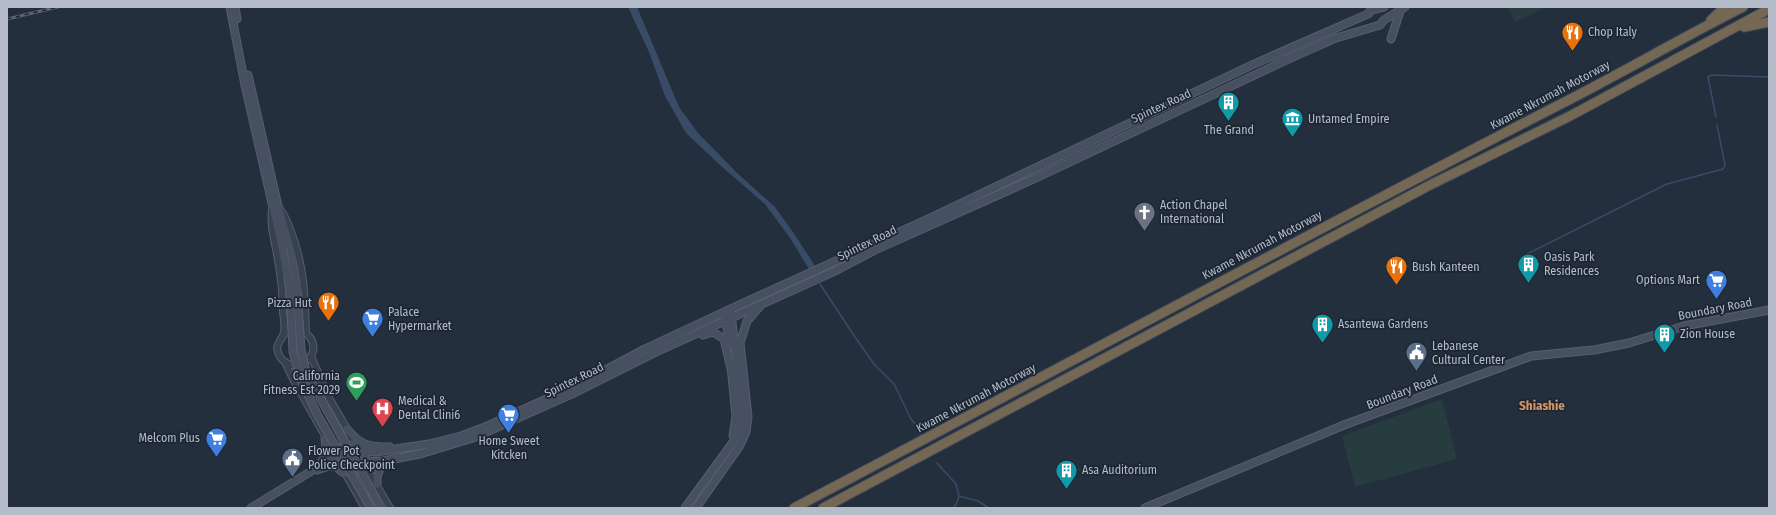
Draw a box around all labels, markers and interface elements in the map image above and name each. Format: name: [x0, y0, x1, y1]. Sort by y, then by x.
restaurant icon: Chop Italy: [1559, 19, 1585, 52]
place label: Chop Italy: [1588, 25, 1638, 39]
street label: Kwame Nkrumah Motorway: [1488, 57, 1613, 132]
street label: Spintex Road: [1129, 86, 1193, 126]
building icon: The Grand: [1216, 90, 1242, 123]
museum icon: Untamed Empire: [1279, 106, 1305, 139]
place label: Untamed Empire: [1308, 112, 1390, 126]
place label: The Grand: [1204, 123, 1254, 137]
place label: Action Chapel International: [1160, 198, 1228, 226]
church icon: Action Chapel International: [1132, 199, 1158, 232]
street label: Kwame Nkrumah Motorway: [1200, 207, 1325, 282]
street label: Spintex Road: [835, 223, 899, 263]
place label: Oasis Park Residences: [1544, 250, 1599, 278]
building icon: Oasis Park Residences: [1515, 251, 1541, 284]
restaurant icon: Bush Kanteen: [1383, 254, 1409, 287]
place label: Bush Kanteen: [1412, 260, 1480, 274]
supermarket icon: Options Mart: [1703, 267, 1729, 300]
place label: Options Mart: [1636, 273, 1700, 287]
restaurant icon: Pizza Hut: [315, 290, 341, 323]
street label: Boundary Road: [1677, 295, 1753, 323]
place label: Pizza Hut: [267, 296, 312, 310]
place label: Palace Hypermarket: [388, 305, 452, 333]
supermarket icon: Palace Hypermarket: [360, 306, 386, 339]
building icon: Asantewa Gardens: [1309, 311, 1335, 344]
place label: Asantewa Gardens: [1338, 317, 1428, 331]
building icon: Zion House: [1651, 321, 1677, 354]
place label: Zion House: [1680, 327, 1735, 341]
place label: Lebanese Cultural Center: [1432, 339, 1506, 367]
public building icon: Lebanese Cultural Center: [1403, 340, 1429, 373]
street label: Spintex Road: [542, 360, 606, 400]
street label: Kwame Nkrumah Motorway: [914, 360, 1039, 435]
place label: California Fitness Est 2029: [263, 369, 340, 397]
sports icon: California Fitness Est 2029: [343, 370, 369, 403]
street label: Boundary Road: [1364, 372, 1440, 412]
place label: Medical & Dental Clini6: [398, 394, 460, 422]
hospital icon: Medical & Dental Clini6: [370, 395, 396, 428]
district label: Shiashie: [1519, 398, 1565, 413]
supermarket icon: Home Sweet Kitcken: [496, 401, 522, 434]
supermarket icon: Melcom Plus: [203, 425, 229, 458]
place label: Melcom Plus: [138, 431, 200, 445]
place label: Home Sweet Kitcken: [478, 434, 540, 462]
place label: Flower Pot Police Checkpoint: [308, 444, 395, 472]
public building icon: Flower Pot Police Checkpoint: [279, 445, 305, 478]
building icon: Asa Auditorium: [1053, 457, 1079, 490]
place label: Asa Auditorium: [1082, 463, 1157, 477]

